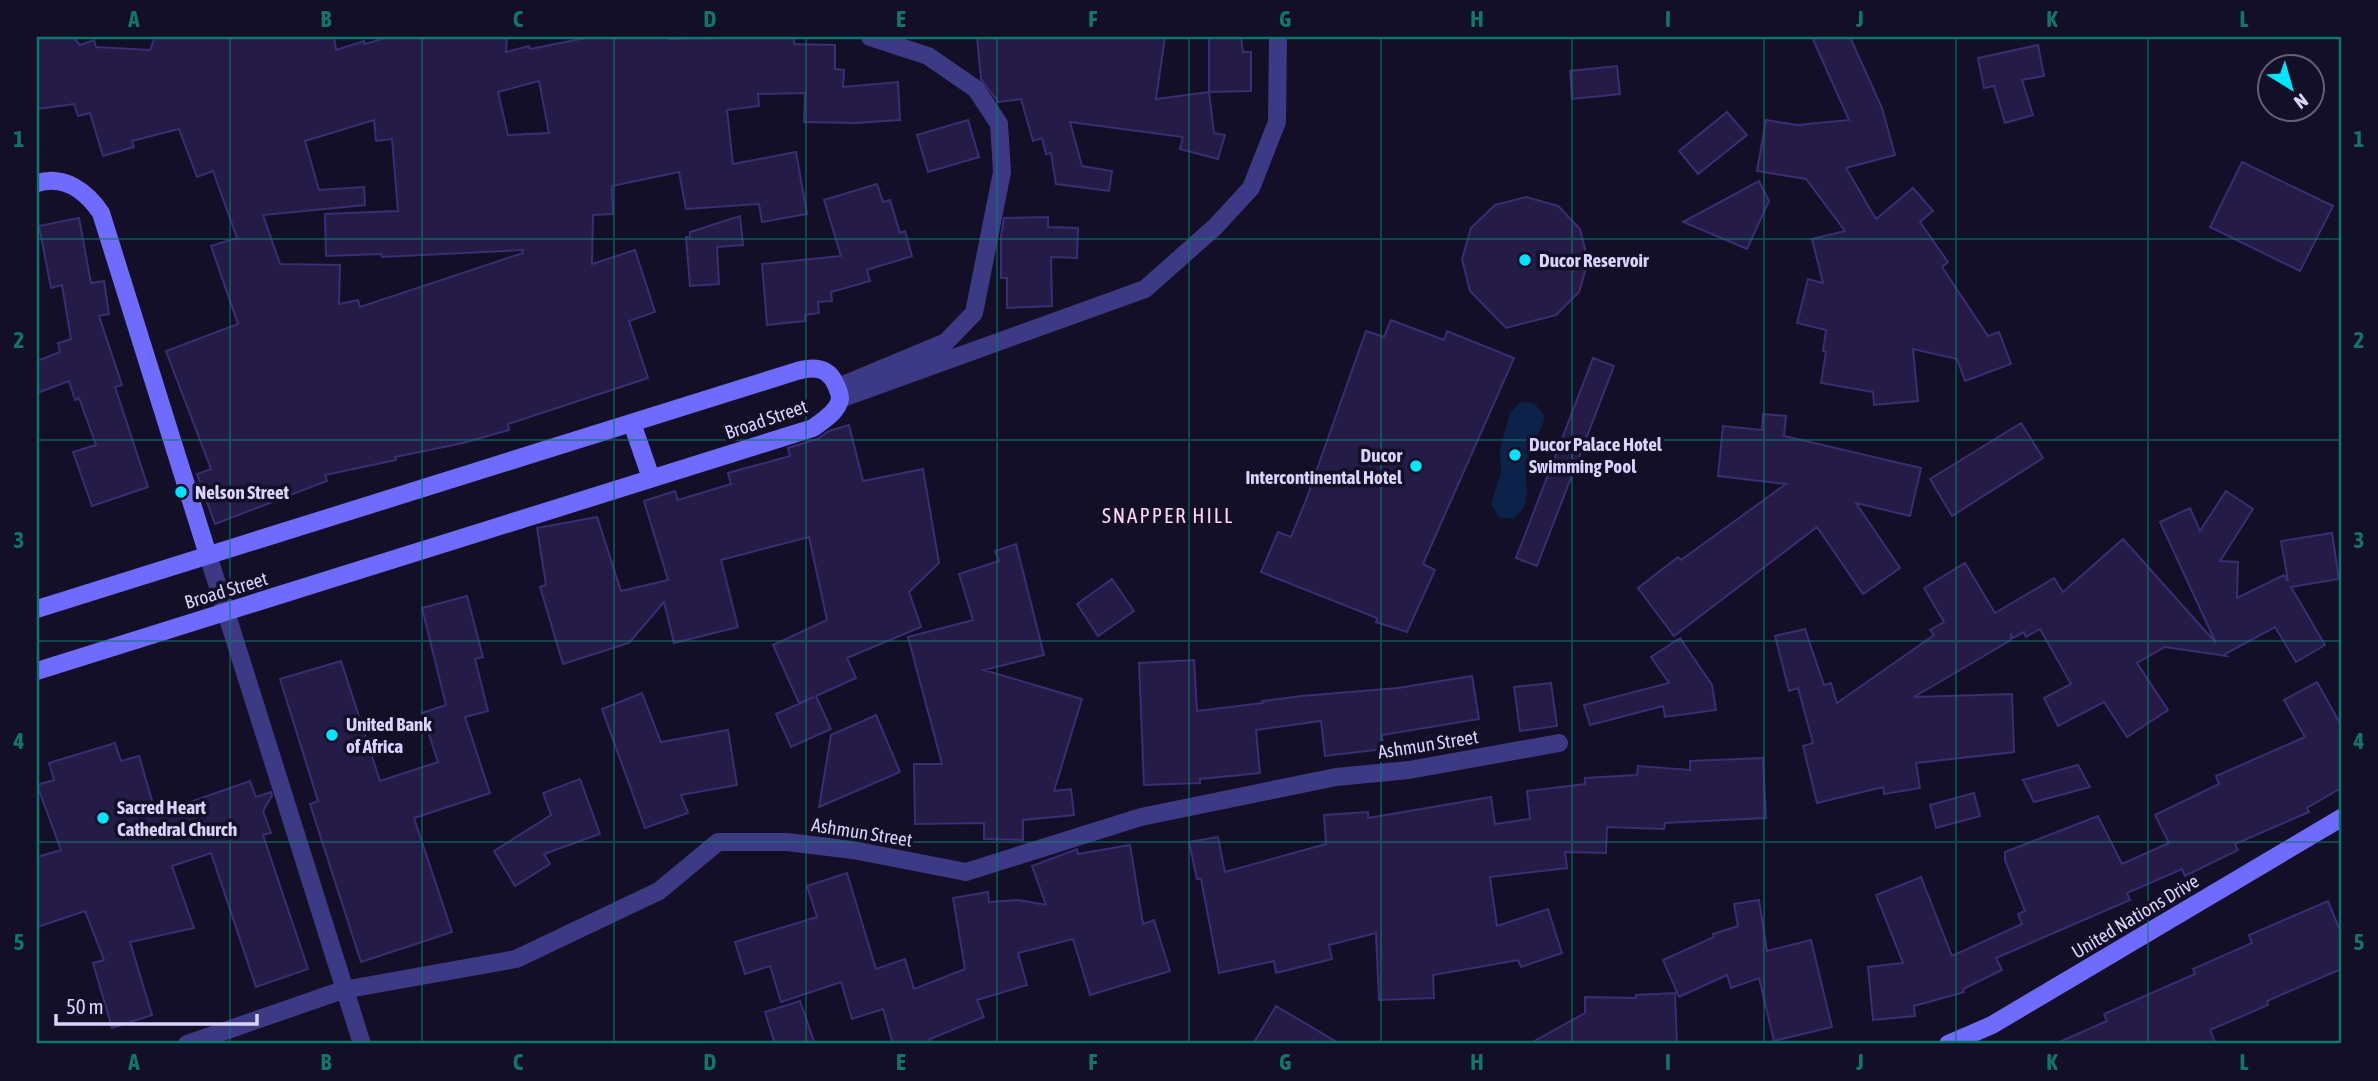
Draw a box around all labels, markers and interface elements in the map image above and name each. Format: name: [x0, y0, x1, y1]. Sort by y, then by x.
text: A: [127, 6, 140, 32]
text: B: [321, 6, 332, 32]
text: C: [513, 6, 524, 32]
text: D: [704, 6, 717, 32]
text: E: [896, 6, 906, 32]
text: F: [1088, 6, 1098, 32]
text: G: [1279, 6, 1291, 32]
text: H: [1470, 6, 1484, 32]
text: I: [1665, 6, 1671, 32]
text: J: [1855, 6, 1864, 32]
text: K: [2046, 6, 2058, 32]
text: L: [2240, 6, 2249, 32]
north arrow: [2256, 52, 2326, 122]
text: N: [2290, 89, 2312, 114]
text: 1: [14, 126, 25, 152]
text: 1: [2354, 126, 2365, 152]
place label: Ducor Reservoir: [1539, 249, 1649, 271]
marker: Ducor Reservoir: [1517, 252, 1533, 268]
text: 2: [14, 327, 24, 353]
text: 2: [2354, 327, 2364, 353]
street label: Broad Street: [722, 395, 810, 443]
place label: Ducor Palace Hotel Swimming Pool: [1529, 433, 1663, 477]
place label: Ducor Intercontinental Hotel: [1245, 444, 1403, 488]
marker: Ducor Palace Hotel Swimming Pool: [1507, 447, 1523, 463]
marker: Ducor Intercontinental Hotel: [1408, 458, 1424, 474]
place label: Nelson Street: [195, 481, 290, 503]
marker: Nelson Street: [173, 484, 189, 500]
district label: SNAPPER HILL: [1102, 503, 1234, 527]
text: 3: [14, 527, 24, 553]
text: 3: [2354, 527, 2364, 553]
street label: Broad Street: [182, 567, 270, 613]
place label: United Bank of Africa: [346, 713, 432, 757]
street label: Ashmun Street: [1376, 725, 1480, 763]
marker: United Bank of Africa: [324, 727, 340, 743]
text: 4: [13, 728, 25, 754]
text: 4: [2353, 728, 2365, 754]
place label: Sacred Heart Cathedral Church: [117, 796, 237, 840]
marker: Sacred Heart Cathedral Church: [95, 810, 111, 826]
street label: Ashmun Street: [810, 813, 914, 851]
street label: United Nations Drive: [2067, 869, 2203, 963]
text: 5: [14, 929, 25, 955]
text: 5: [2354, 929, 2365, 955]
scale bar: [56, 983, 257, 1027]
text: 50 m: [66, 994, 104, 1018]
text: A: [127, 1049, 140, 1075]
text: B: [321, 1049, 332, 1075]
text: C: [513, 1049, 524, 1075]
text: D: [704, 1049, 717, 1075]
text: E: [896, 1049, 906, 1075]
text: F: [1088, 1049, 1098, 1075]
text: G: [1279, 1049, 1291, 1075]
text: H: [1470, 1049, 1484, 1075]
text: I: [1665, 1049, 1671, 1075]
text: J: [1855, 1049, 1864, 1075]
text: K: [2046, 1049, 2058, 1075]
text: L: [2240, 1049, 2249, 1075]

